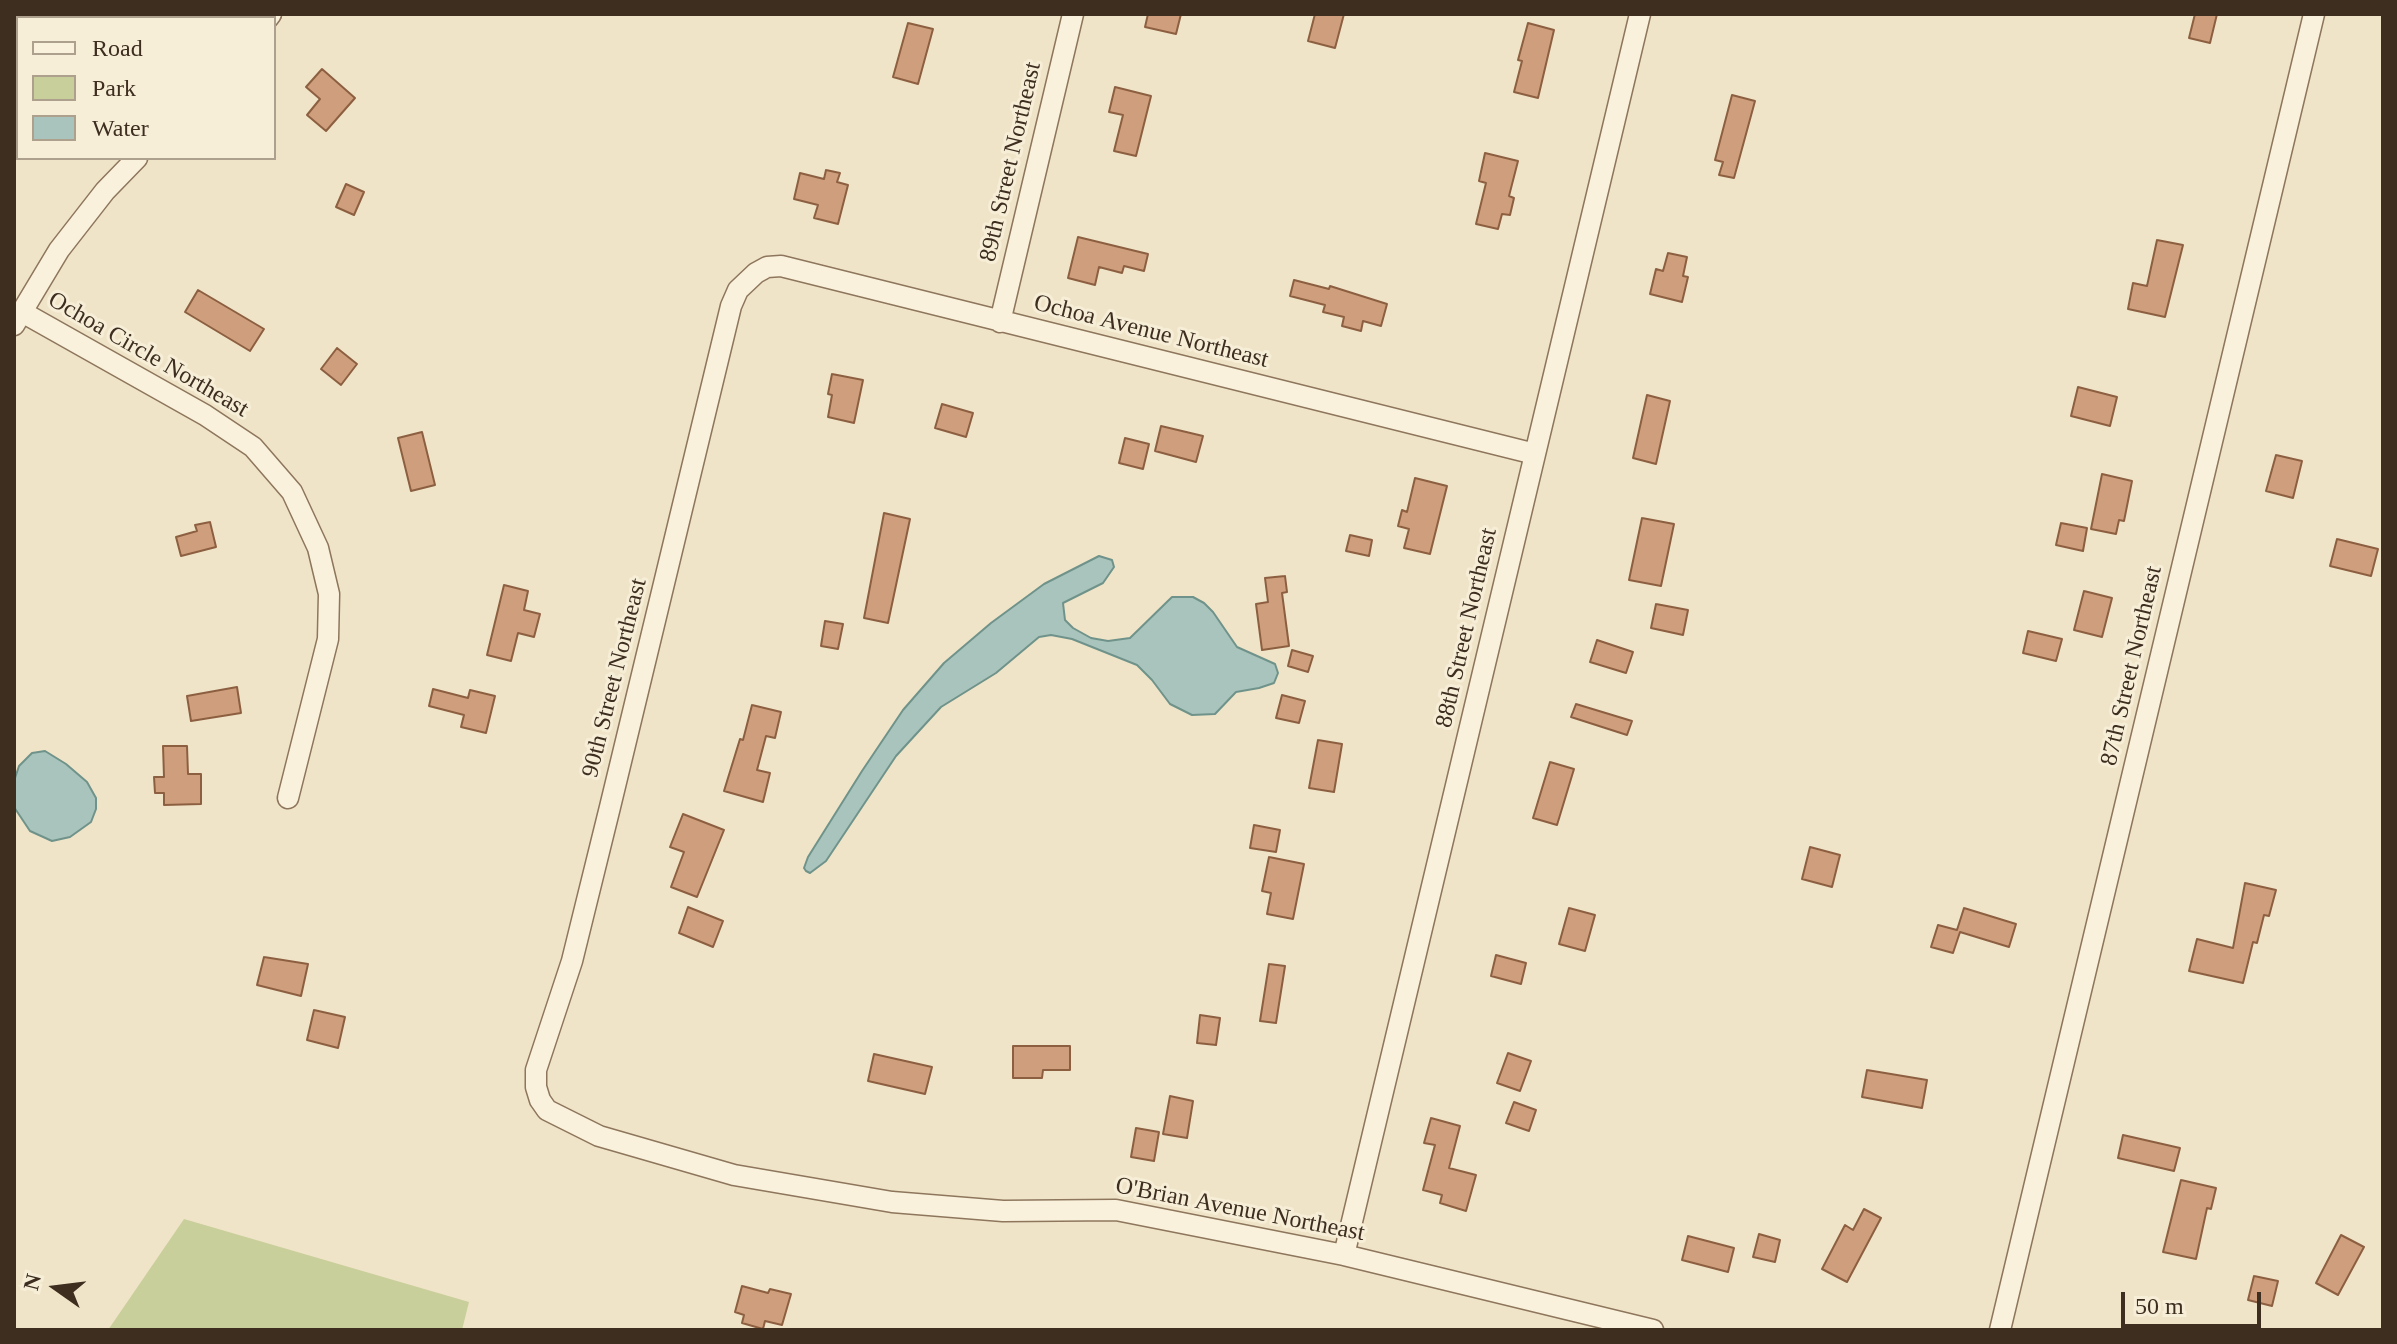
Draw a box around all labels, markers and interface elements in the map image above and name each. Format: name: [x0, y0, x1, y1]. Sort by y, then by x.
legend: [16, 16, 276, 160]
text: Road: [92, 35, 143, 61]
street label: 89th Street Northeast: [974, 59, 1048, 265]
text: Park: [92, 75, 136, 101]
text: Water: [92, 115, 149, 141]
street label: Ochoa Circle Northeast: [43, 286, 253, 424]
street label: Ochoa Avenue Northeast: [1031, 289, 1271, 375]
street label: 88th Street Northeast: [1430, 525, 1504, 731]
street label: 87th Street Northeast: [2095, 563, 2169, 769]
street label: 90th Street Northeast: [576, 576, 654, 780]
street label: O'Brian Avenue Northeast: [1113, 1172, 1367, 1248]
north arrow: [16, 1248, 96, 1328]
text: N: [18, 1271, 46, 1293]
scale bar: [2125, 1276, 2265, 1326]
text: 50 m: [2135, 1293, 2184, 1319]

